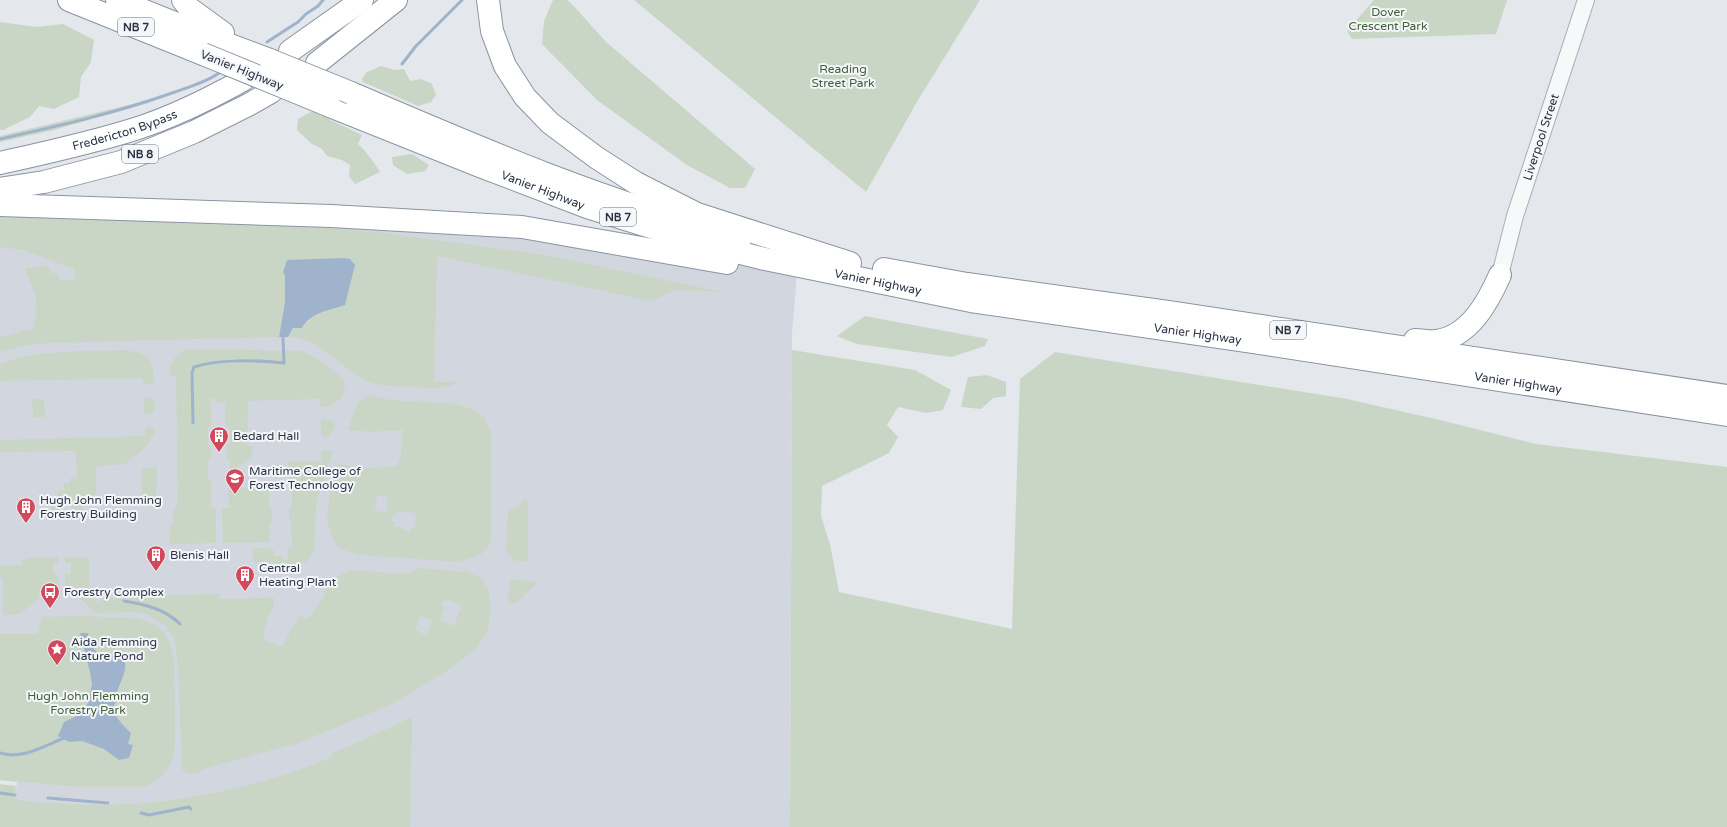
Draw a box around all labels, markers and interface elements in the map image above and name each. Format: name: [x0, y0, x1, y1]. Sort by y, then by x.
park label: Dover Crescent Park: [1349, 5, 1428, 33]
road number: NB 7: [118, 18, 154, 36]
street label: Vanier Highway: [198, 47, 286, 93]
park label: Reading Street Park: [811, 62, 875, 90]
street label: Liverpool Street: [1520, 92, 1562, 182]
street label: Fredericton Bypass: [71, 107, 180, 153]
road number: NB 8: [122, 145, 158, 163]
street label: Vanier Highway: [499, 168, 587, 213]
road number: NB 7: [600, 208, 636, 226]
street label: Vanier Highway: [833, 266, 923, 298]
street label: Vanier Highway: [1153, 321, 1243, 347]
road number: NB 7: [1270, 321, 1306, 339]
street label: Vanier Highway: [1473, 369, 1563, 397]
building icon: Bedard Hall: [208, 425, 230, 453]
place label: Bedard Hall: [233, 429, 299, 443]
place label: Maritime College of Forest Technology: [249, 464, 361, 492]
school or university icon: Maritime College of Forest Technology: [224, 467, 246, 495]
place label: Hugh John Flemming Forestry Building: [40, 493, 162, 521]
building icon: Hugh John Flemming Forestry Building: [15, 496, 37, 524]
building icon: Blenis Hall: [145, 544, 167, 572]
place label: Blenis Hall: [170, 548, 229, 562]
place label: Central Heating Plant: [259, 561, 337, 589]
building icon: Central Heating Plant: [234, 564, 256, 592]
bus stop icon: Forestry Complex: [39, 581, 61, 609]
place label: Forestry Complex: [64, 585, 164, 599]
place label: Aida Flemming Nature Pond: [71, 635, 157, 663]
place icon: Aida Flemming Nature Pond: [46, 638, 68, 666]
park label: Hugh John Flemming Forestry Park: [27, 689, 149, 717]

